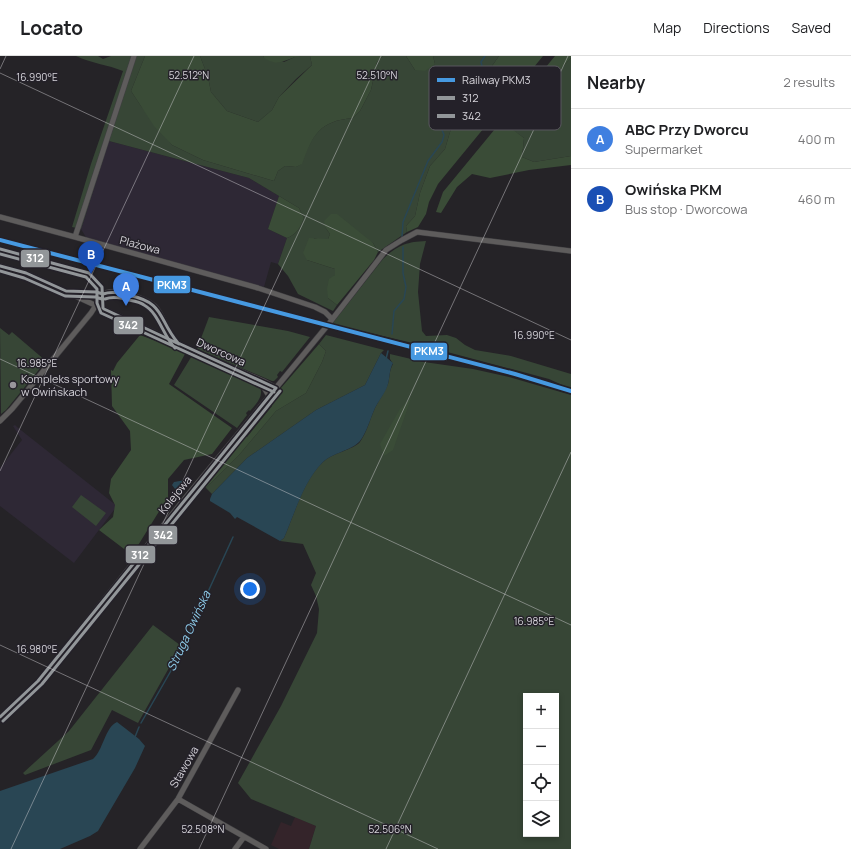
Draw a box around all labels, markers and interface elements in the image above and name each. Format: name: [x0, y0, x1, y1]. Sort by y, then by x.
text: Locato: [20, 15, 83, 41]
text: Map: [653, 18, 681, 37]
text: Directions: [703, 18, 770, 37]
text: Saved: [792, 18, 831, 37]
legend: [429, 66, 561, 130]
text: 52.512°N: [169, 68, 209, 82]
text: 52.510°N: [357, 68, 398, 82]
text: 16.990°E: [16, 70, 58, 84]
text: Nearby: [587, 71, 645, 94]
text: Railway PKM3: [462, 72, 531, 87]
text: 2 results: [783, 73, 835, 91]
text: 312: [462, 90, 479, 105]
text: 342: [462, 108, 481, 123]
text: ABC Przy Dworcu: [625, 119, 749, 140]
text: A: [596, 130, 604, 148]
text: 400 m: [798, 130, 835, 148]
text: Supermarket: [625, 140, 703, 158]
text: Owińska PKM: [625, 179, 722, 200]
text: B: [596, 190, 604, 208]
text: 460 m: [798, 190, 835, 208]
text: Bus stop · Dworcowa: [625, 200, 747, 218]
street label: Plażowa: [118, 232, 162, 257]
pin: B: [78, 241, 104, 274]
line badge: 312: [20, 249, 50, 268]
text: 312: [26, 250, 44, 265]
pin: A: [113, 273, 139, 306]
line badge: PKM3: [153, 275, 191, 294]
text: PKM3: [157, 277, 187, 292]
line badge: 342: [113, 316, 144, 335]
text: 342: [118, 317, 138, 332]
text: 16.990°E: [513, 328, 555, 342]
street label: Dworcowa: [194, 334, 248, 369]
line badge: PKM3: [410, 342, 448, 361]
text: PKM3: [414, 343, 444, 358]
text: 16.985°E: [17, 356, 58, 370]
place label: Kompleks sportowy w Owińskach: [21, 371, 119, 399]
marker: Kompleks sportowy w Owińskach: [8, 380, 18, 390]
street label: Kolejowa: [155, 473, 195, 517]
line badge: 342: [148, 525, 178, 545]
text: 342: [153, 527, 173, 542]
line badge: 312: [125, 545, 156, 564]
text: 312: [131, 547, 149, 562]
your location: [240, 579, 260, 599]
water label: Struga Owińska: [163, 587, 215, 674]
text: 16.985°E: [514, 614, 555, 628]
text: 16.980°E: [17, 642, 58, 656]
map controls: [523, 693, 559, 837]
button: +: [523, 693, 559, 729]
button: −: [523, 729, 559, 765]
street label: Stawowa: [166, 743, 202, 790]
button: locate: [523, 765, 559, 801]
button: layers: [523, 801, 559, 837]
text: 52.508°N: [182, 822, 225, 836]
text: 52.506°N: [368, 822, 412, 836]

